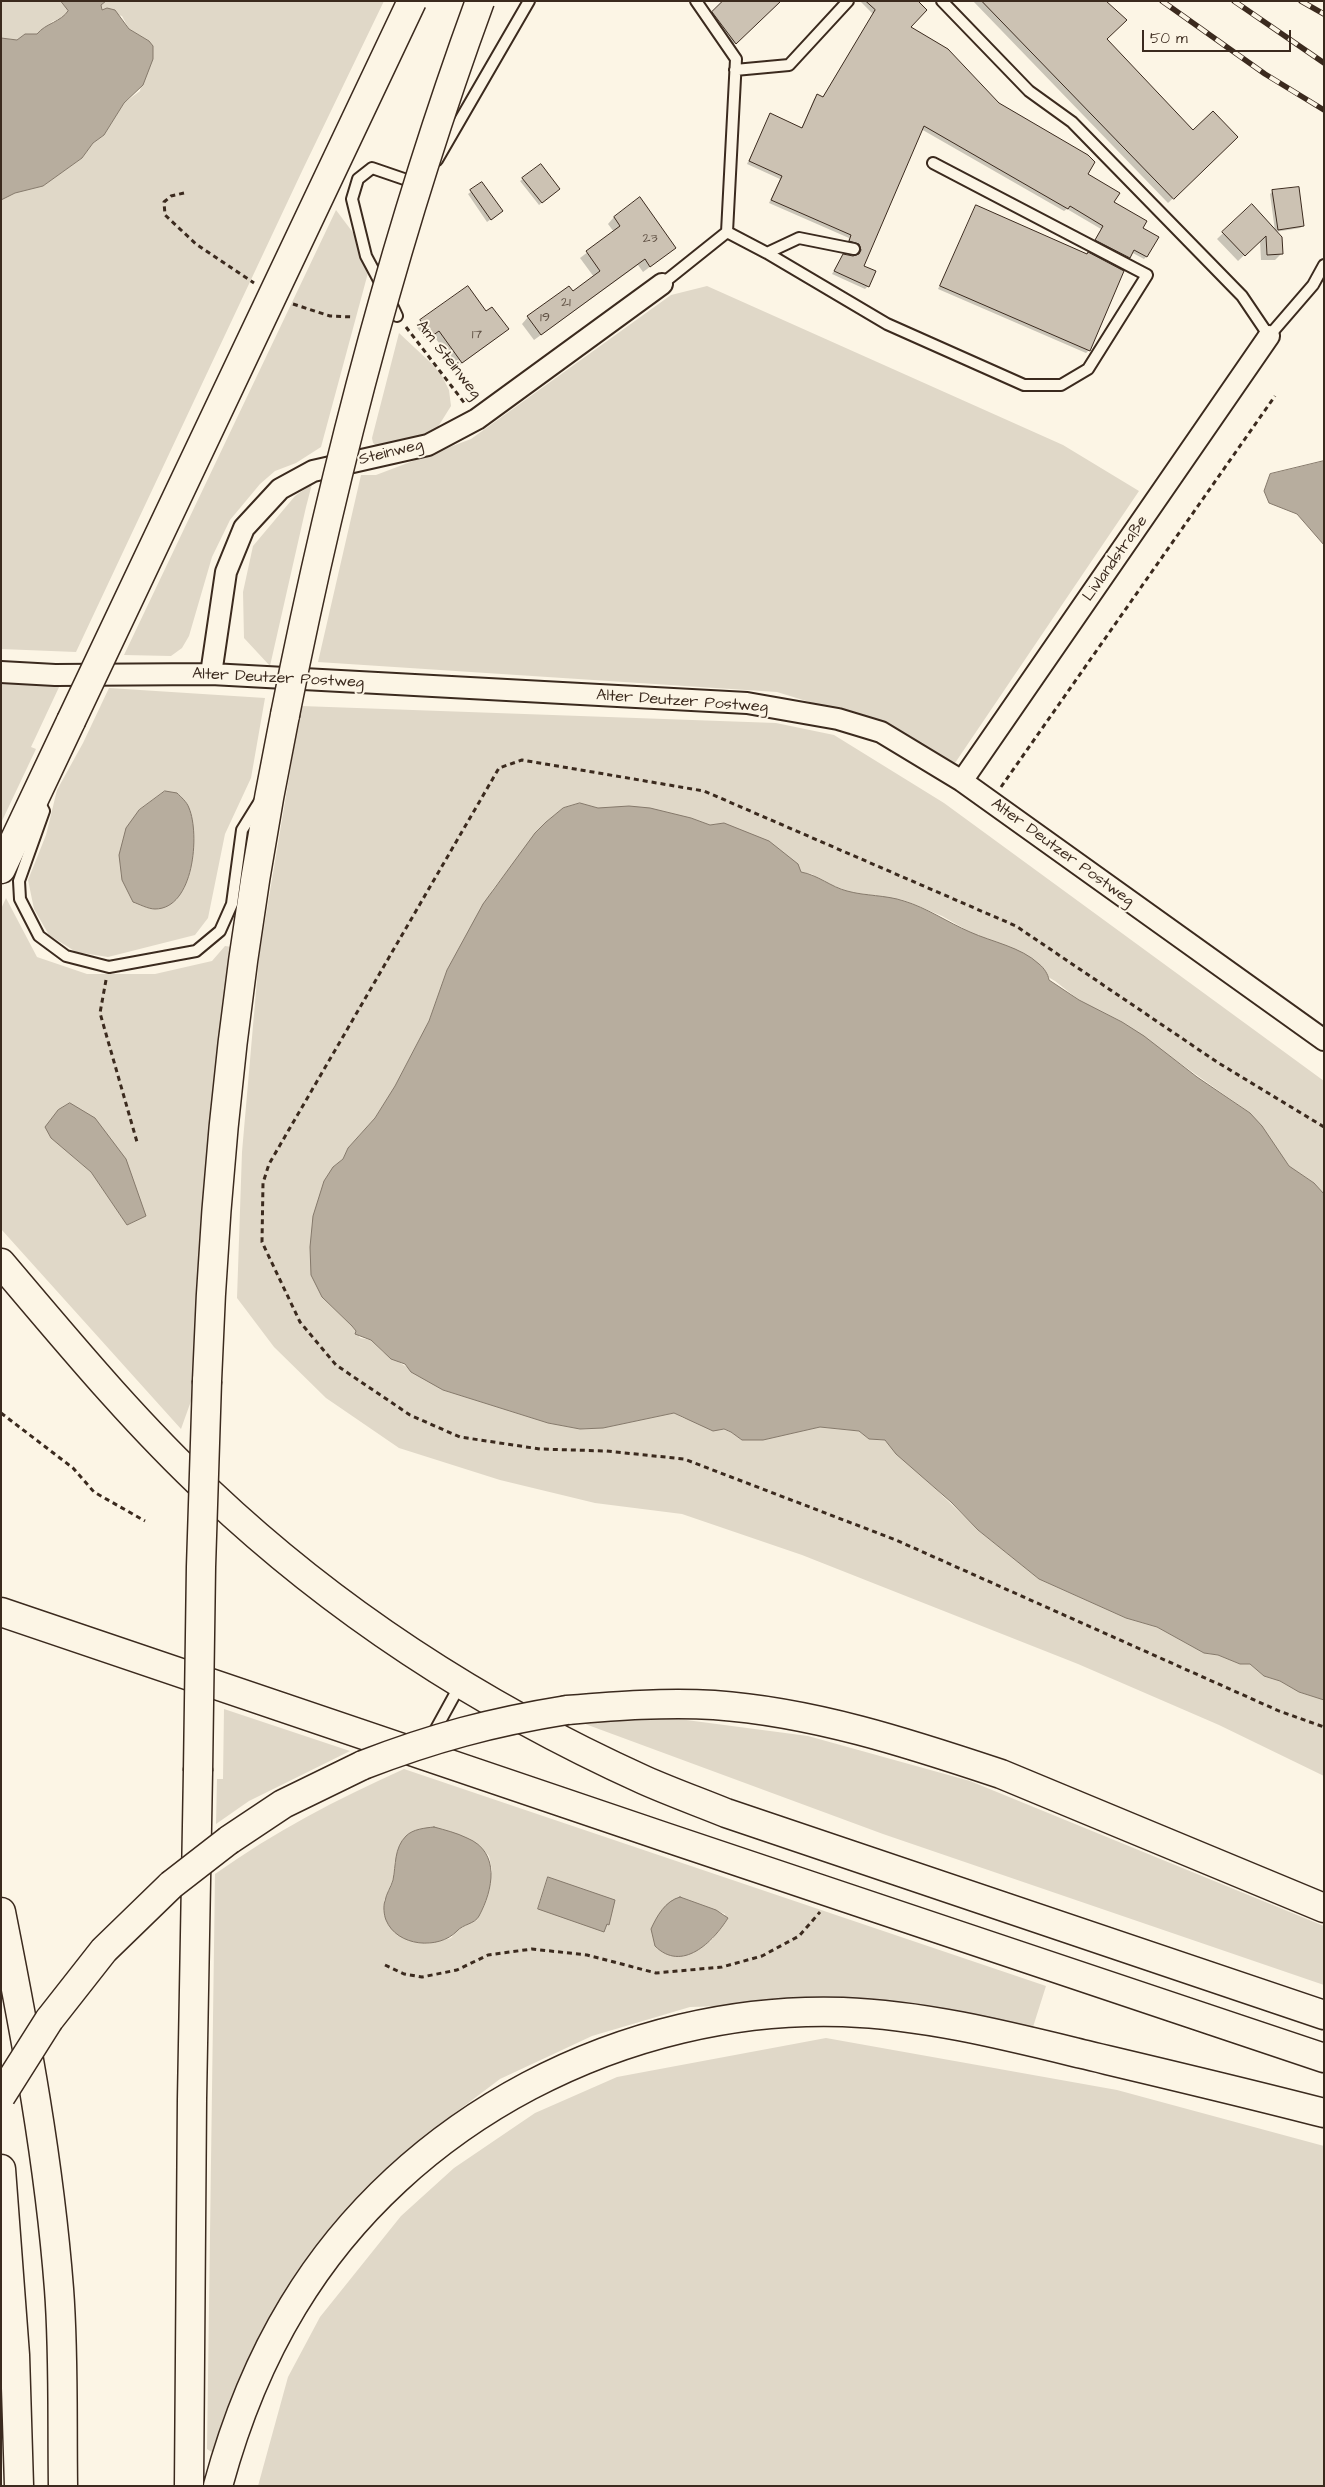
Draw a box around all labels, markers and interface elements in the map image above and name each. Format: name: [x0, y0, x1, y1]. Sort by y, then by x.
scale bar: [1145, 20, 1294, 52]
text: 50 m: [1150, 28, 1188, 49]
house number: 23: [642, 231, 658, 247]
house number: 21: [561, 295, 571, 311]
house number: 19: [540, 310, 550, 326]
street label: Am Steinweg: [411, 317, 485, 403]
house number: 17: [472, 327, 482, 343]
street label: Steinweg: [357, 436, 425, 470]
street label: Livlandstraße: [1079, 512, 1153, 606]
street label: Alter Deutzer Postweg: [192, 665, 364, 693]
street label: Alter Deutzer Postweg: [595, 686, 769, 718]
street label: Alter Deutzer Postweg: [987, 795, 1137, 911]

